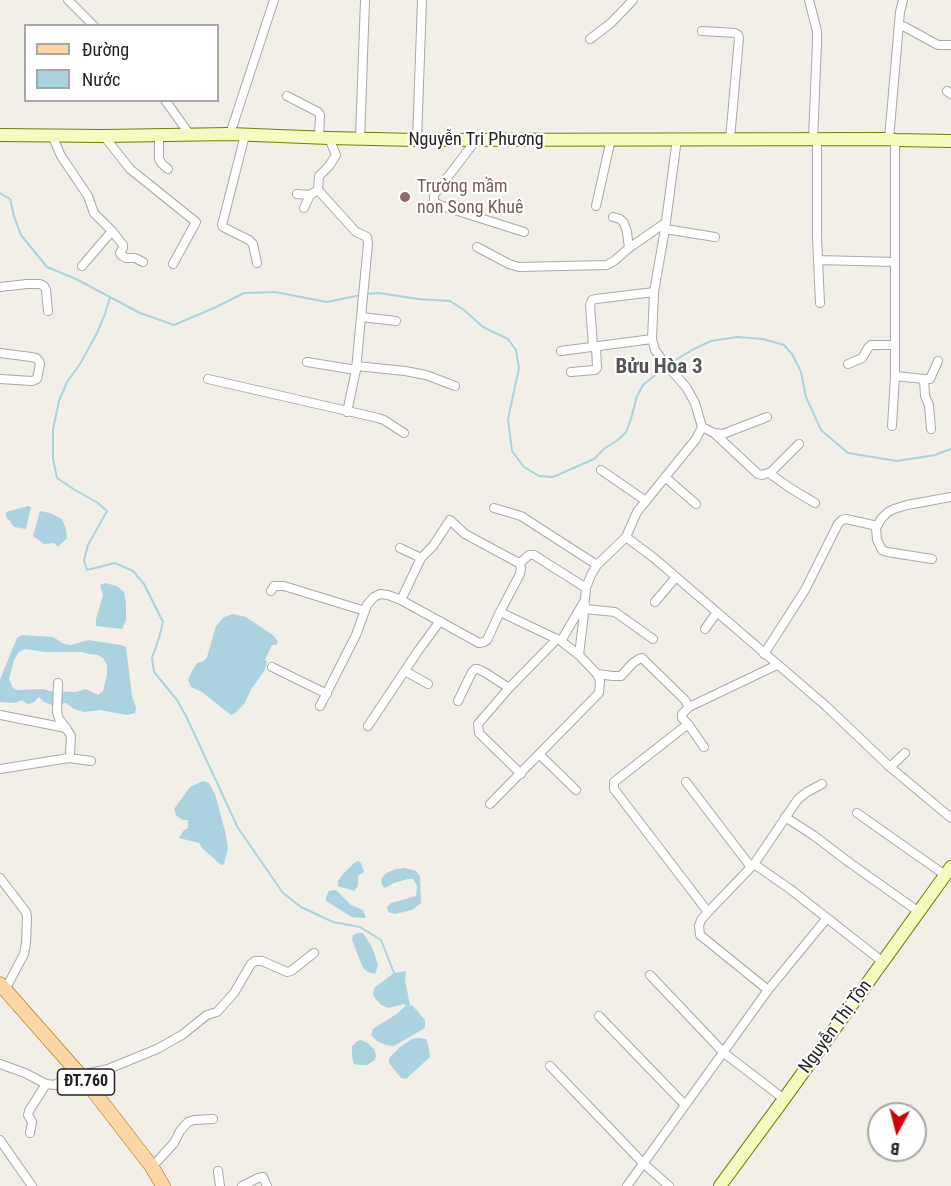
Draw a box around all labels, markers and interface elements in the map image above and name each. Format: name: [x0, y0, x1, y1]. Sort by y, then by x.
legend: [24, 24, 219, 102]
text: Đường: [82, 39, 129, 60]
text: Nước: [82, 69, 120, 90]
street label: Nguyễn Tri Phương: [408, 129, 544, 151]
place label: Trường mầm non Song Khuê: [417, 176, 523, 219]
marker: Trường mầm non Song Khuê: [398, 190, 412, 204]
district label: Bửu Hòa 3: [616, 355, 702, 381]
street label: Nguyễn Thị Tồn: [795, 976, 877, 1078]
road number: ĐT.760: [58, 1069, 115, 1095]
north arrow: [867, 1102, 927, 1162]
text: B: [889, 1138, 901, 1158]

